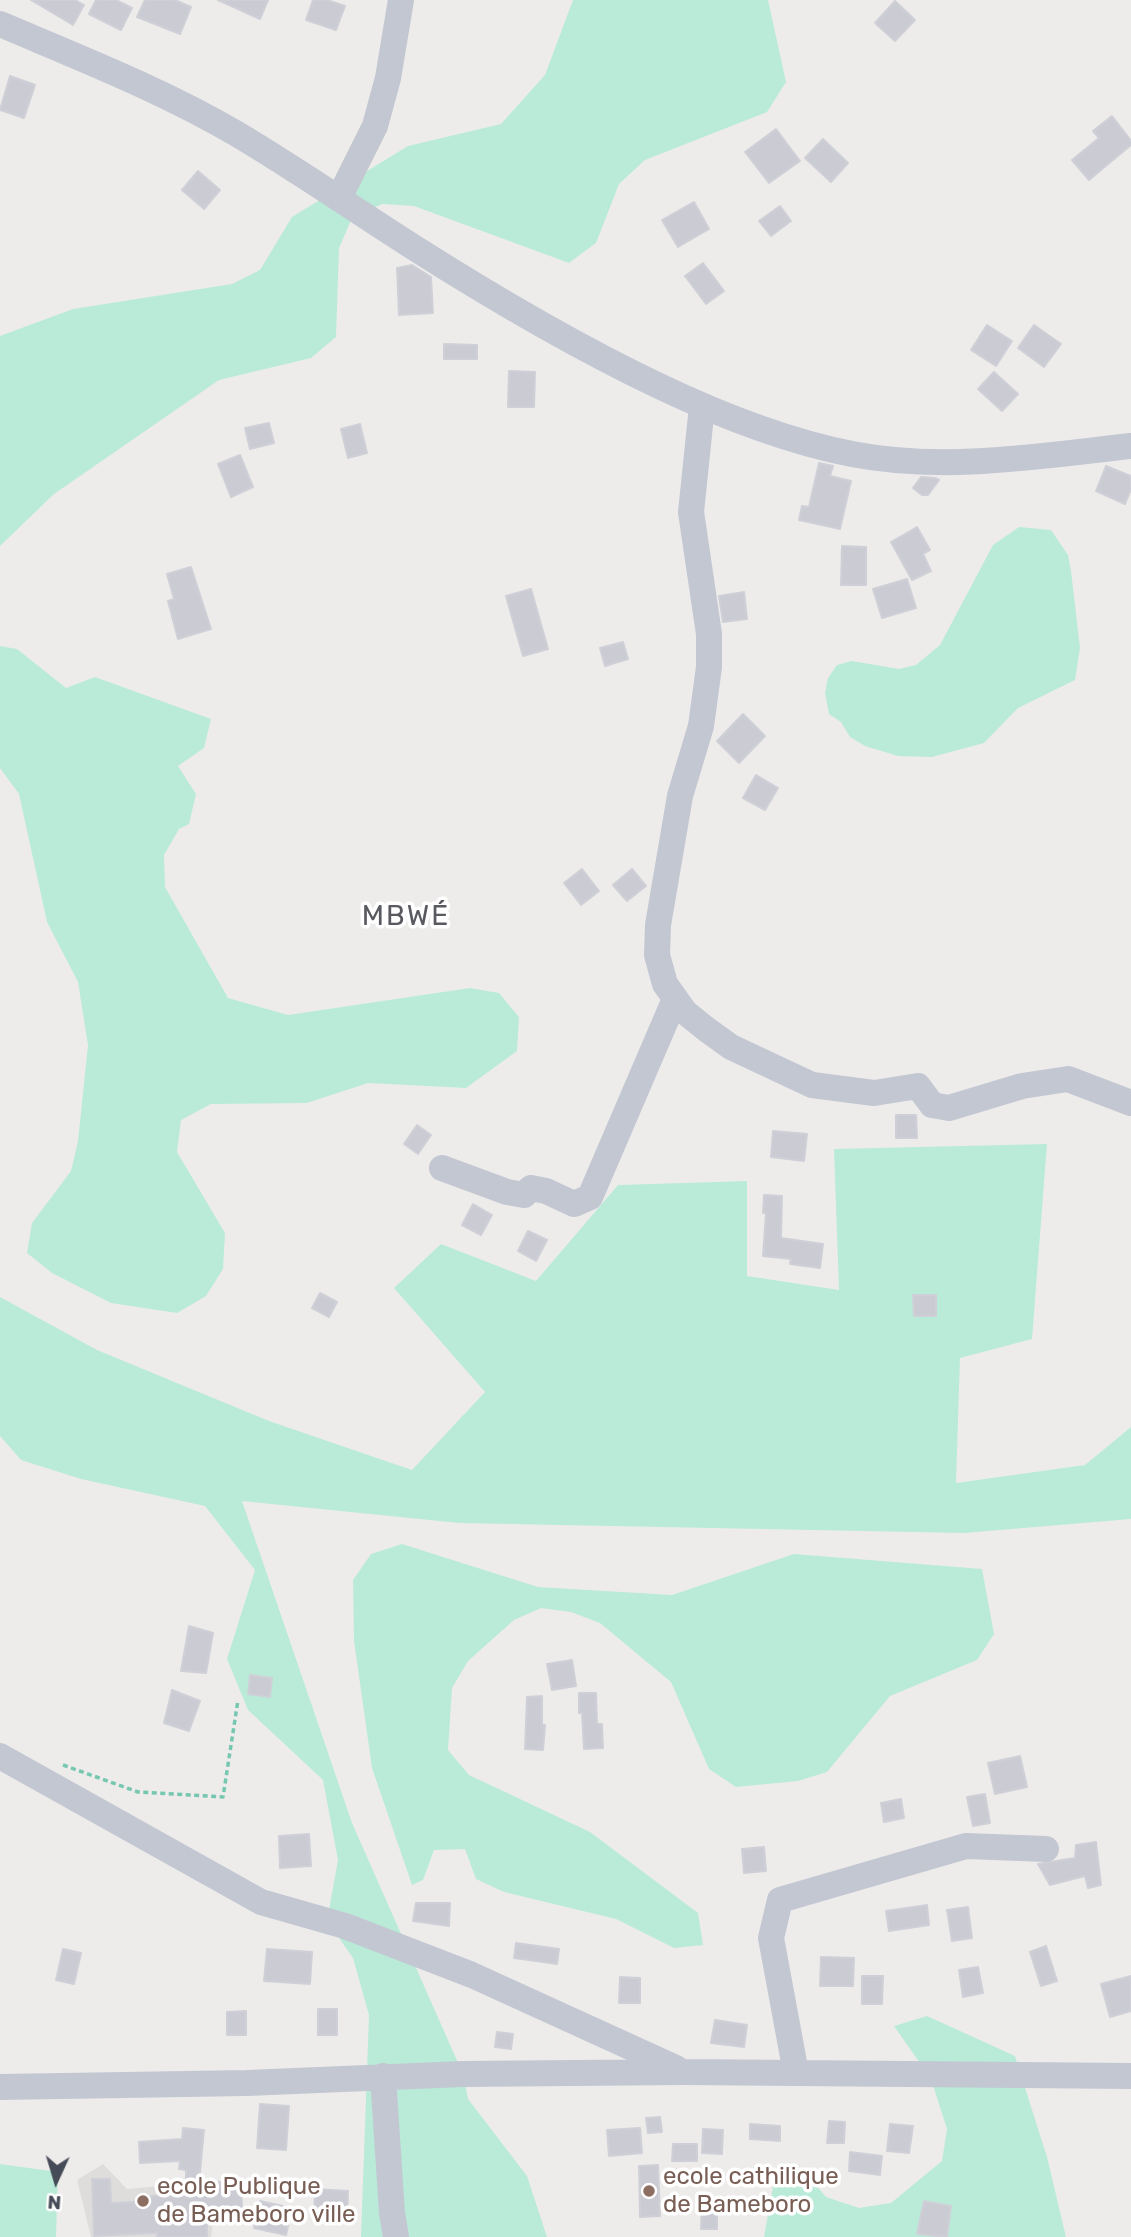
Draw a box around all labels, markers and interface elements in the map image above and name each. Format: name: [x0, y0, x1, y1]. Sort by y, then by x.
district label: MBWÉ: [362, 900, 450, 934]
north arrow: [21, 2146, 91, 2216]
place label: ecole cathilique de Bameboro: [663, 2163, 839, 2219]
place label: ecole Publique de Bameboro ville: [157, 2173, 355, 2229]
marker: ecole cathilique de Bameboro: [641, 2183, 657, 2199]
text: N: [47, 2190, 62, 2214]
marker: ecole Publique de Bameboro ville: [135, 2193, 151, 2209]

